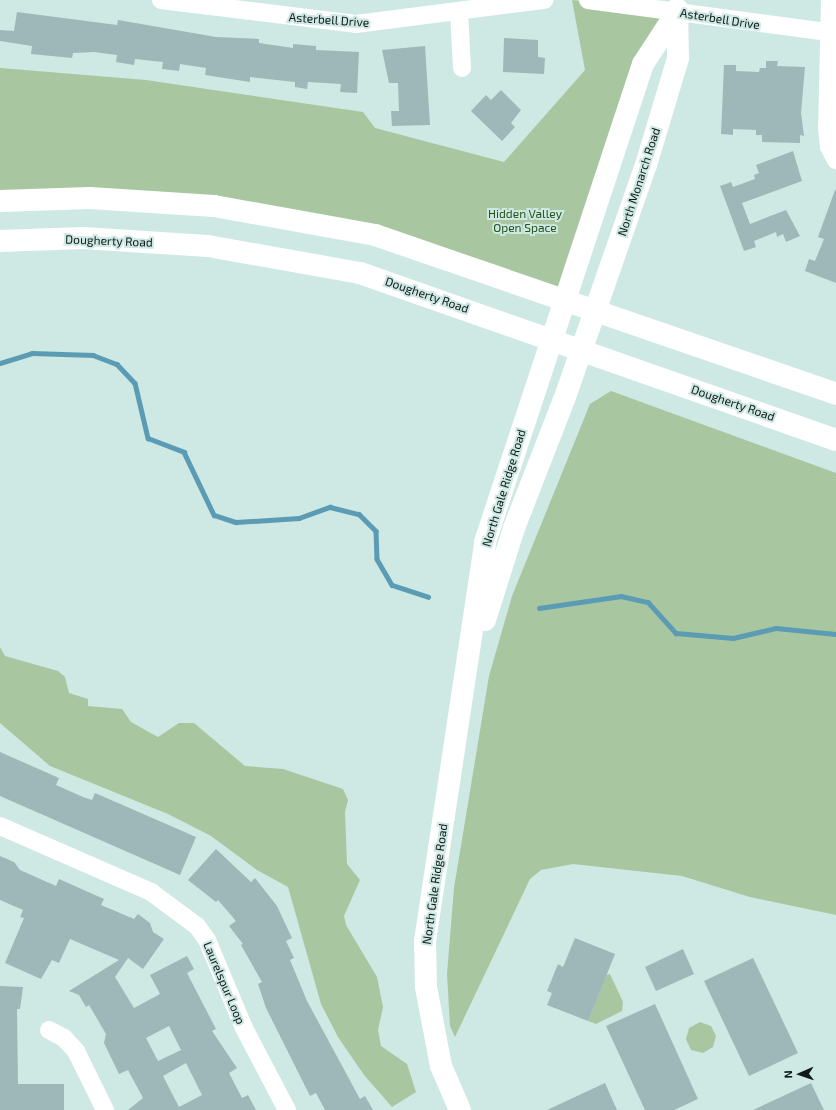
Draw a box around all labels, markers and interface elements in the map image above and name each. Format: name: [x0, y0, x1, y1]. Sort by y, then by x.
street label: Asterbell Drive: [679, 6, 761, 32]
street label: Asterbell Drive: [288, 10, 370, 30]
street label: North Monarch Road: [615, 126, 663, 238]
park label: Hidden Valley Open Space: [488, 207, 562, 235]
street label: Dougherty Road: [65, 232, 153, 250]
street label: Dougherty Road: [383, 274, 471, 316]
street label: Dougherty Road: [689, 382, 777, 424]
street label: North Gale Ridge Road: [479, 428, 529, 548]
street label: North Gale Ridge Road: [419, 823, 451, 945]
street label: Laurelspur Loop: [200, 940, 248, 1026]
north arrow: [780, 1054, 820, 1094]
text: N: [781, 1070, 794, 1079]

